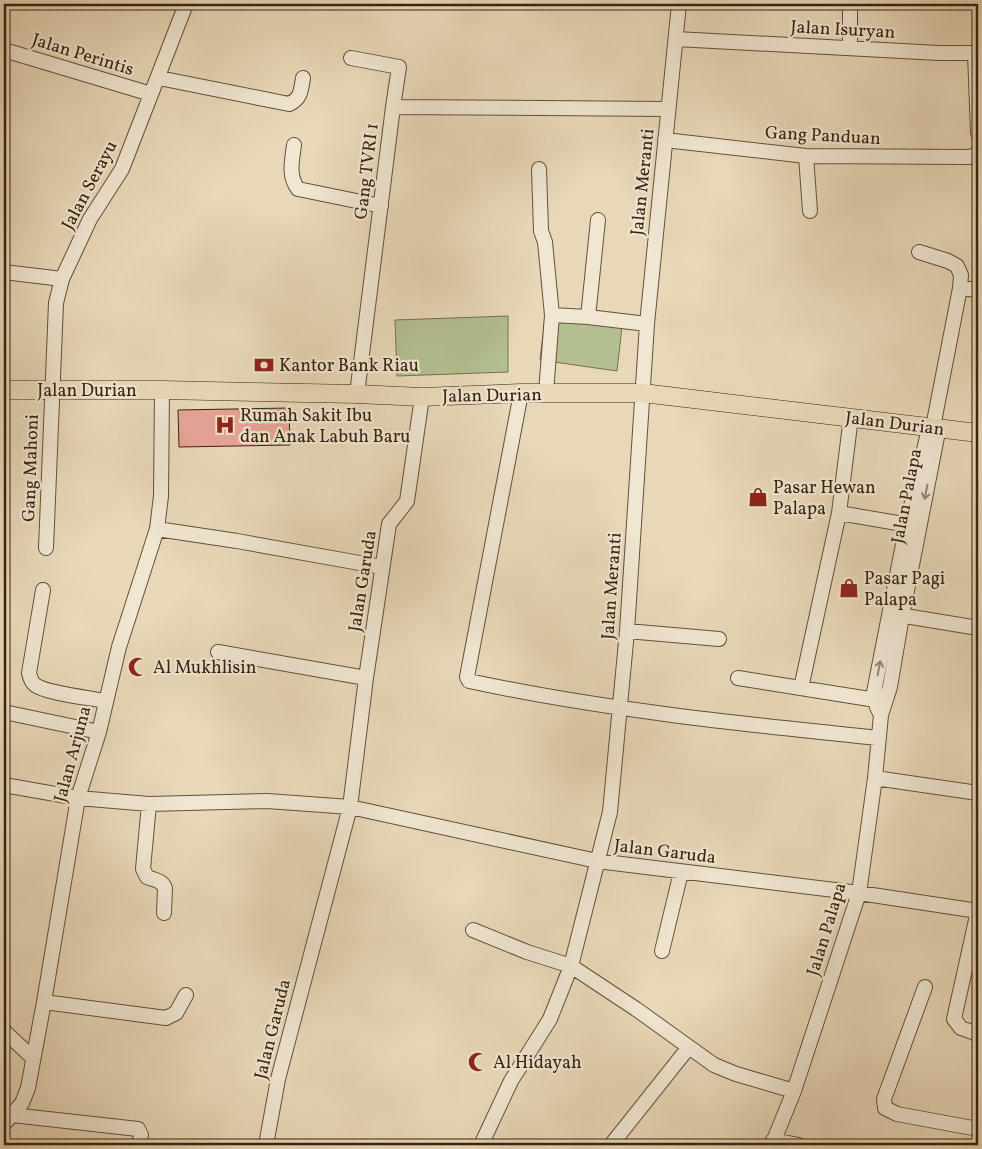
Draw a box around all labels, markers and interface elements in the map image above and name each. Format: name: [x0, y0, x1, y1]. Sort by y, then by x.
street label: Jalan Isuryan: [790, 15, 896, 46]
street label: Jalan Perintis: [29, 28, 137, 83]
street label: Gang TVRI 1: [349, 121, 386, 221]
street label: Gang Panduan: [764, 121, 882, 152]
street label: Jalan Meranti: [625, 127, 662, 237]
street label: Jalan Serayu: [56, 137, 124, 235]
bank icon: Kantor Bank Riau: [253, 354, 275, 376]
place label: Kantor Bank Riau: [279, 354, 419, 379]
street label: Jalan Durian: [37, 379, 137, 404]
street label: Jalan Durian: [442, 383, 542, 410]
place label: Rumah Sakit Ibu dan Anak Labuh Baru: [240, 404, 411, 450]
street label: Jalan Durian: [844, 406, 946, 443]
street label: Gang Mahoni: [17, 414, 46, 522]
hospital icon: Rumah Sakit Ibu dan Anak Labuh Baru: [214, 414, 236, 436]
street label: Jalan Palapa: [886, 446, 929, 546]
place label: Pasar Hewan Palapa: [773, 476, 876, 522]
one-way arrow: [921, 484, 930, 500]
shop icon: Pasar Hewan Palapa: [747, 486, 769, 508]
street label: Jalan Garuda: [343, 529, 384, 634]
street label: Jalan Meranti: [596, 532, 629, 641]
place label: Pasar Pagi Palapa: [864, 567, 945, 613]
shop icon: Pasar Pagi Palapa: [838, 577, 860, 599]
mosque icon: Al Mukhlisin: [127, 656, 149, 678]
place label: Al Mukhlisin: [153, 656, 257, 681]
one-way arrow: [875, 661, 884, 677]
street label: Jalan Arjuna: [49, 703, 98, 805]
street label: Jalan Garuda: [612, 834, 717, 871]
street label: Jalan Palapa: [801, 880, 854, 979]
street label: Jalan Garuda: [249, 977, 298, 1082]
mosque icon: Al Hidayah: [467, 1051, 489, 1073]
place label: Al Hidayah: [493, 1051, 582, 1076]

